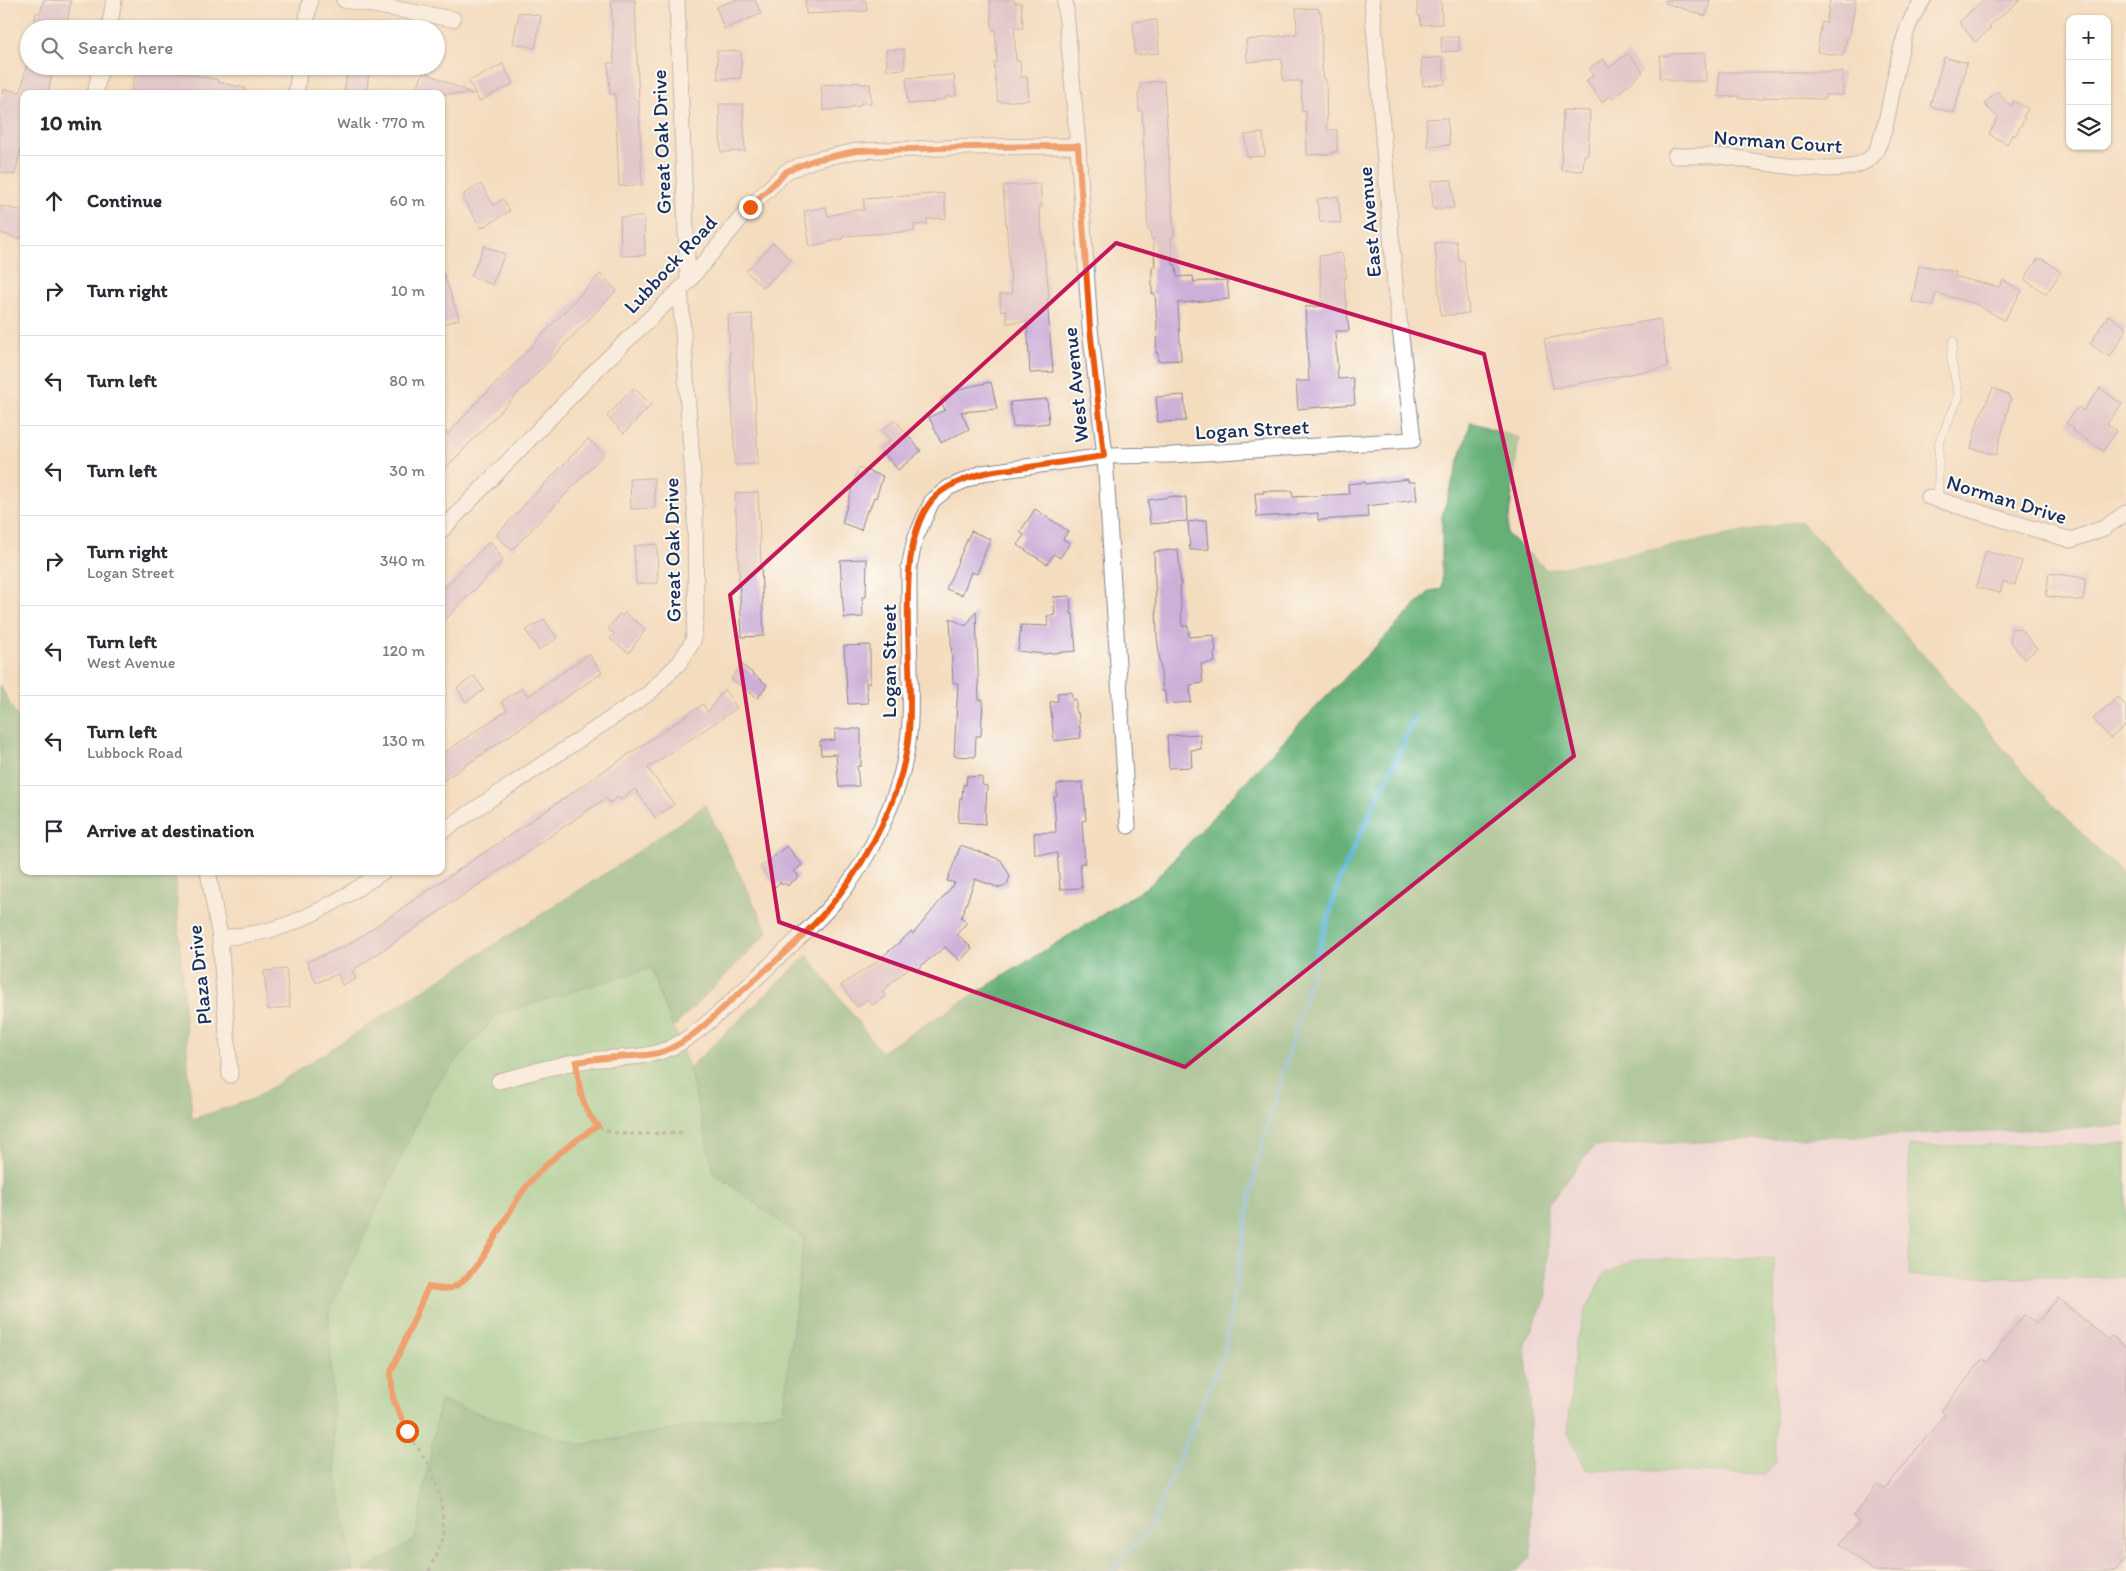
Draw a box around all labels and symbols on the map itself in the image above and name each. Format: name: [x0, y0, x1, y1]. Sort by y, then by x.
street label: Great Oak Drive: [646, 69, 676, 215]
street label: Norman Court: [1713, 124, 1843, 158]
street label: East Avenue: [1352, 166, 1386, 278]
route end: [739, 196, 762, 219]
street label: Lubbock Road: [618, 210, 722, 318]
street label: West Avenue: [1057, 326, 1093, 444]
street label: Logan Street: [1194, 414, 1310, 444]
street label: Norman Drive: [1944, 469, 2070, 529]
street label: Great Oak Drive: [658, 477, 686, 623]
street label: Logan Street: [876, 604, 901, 718]
street label: Plaza Drive: [181, 924, 217, 1026]
route start: [396, 1420, 419, 1443]

